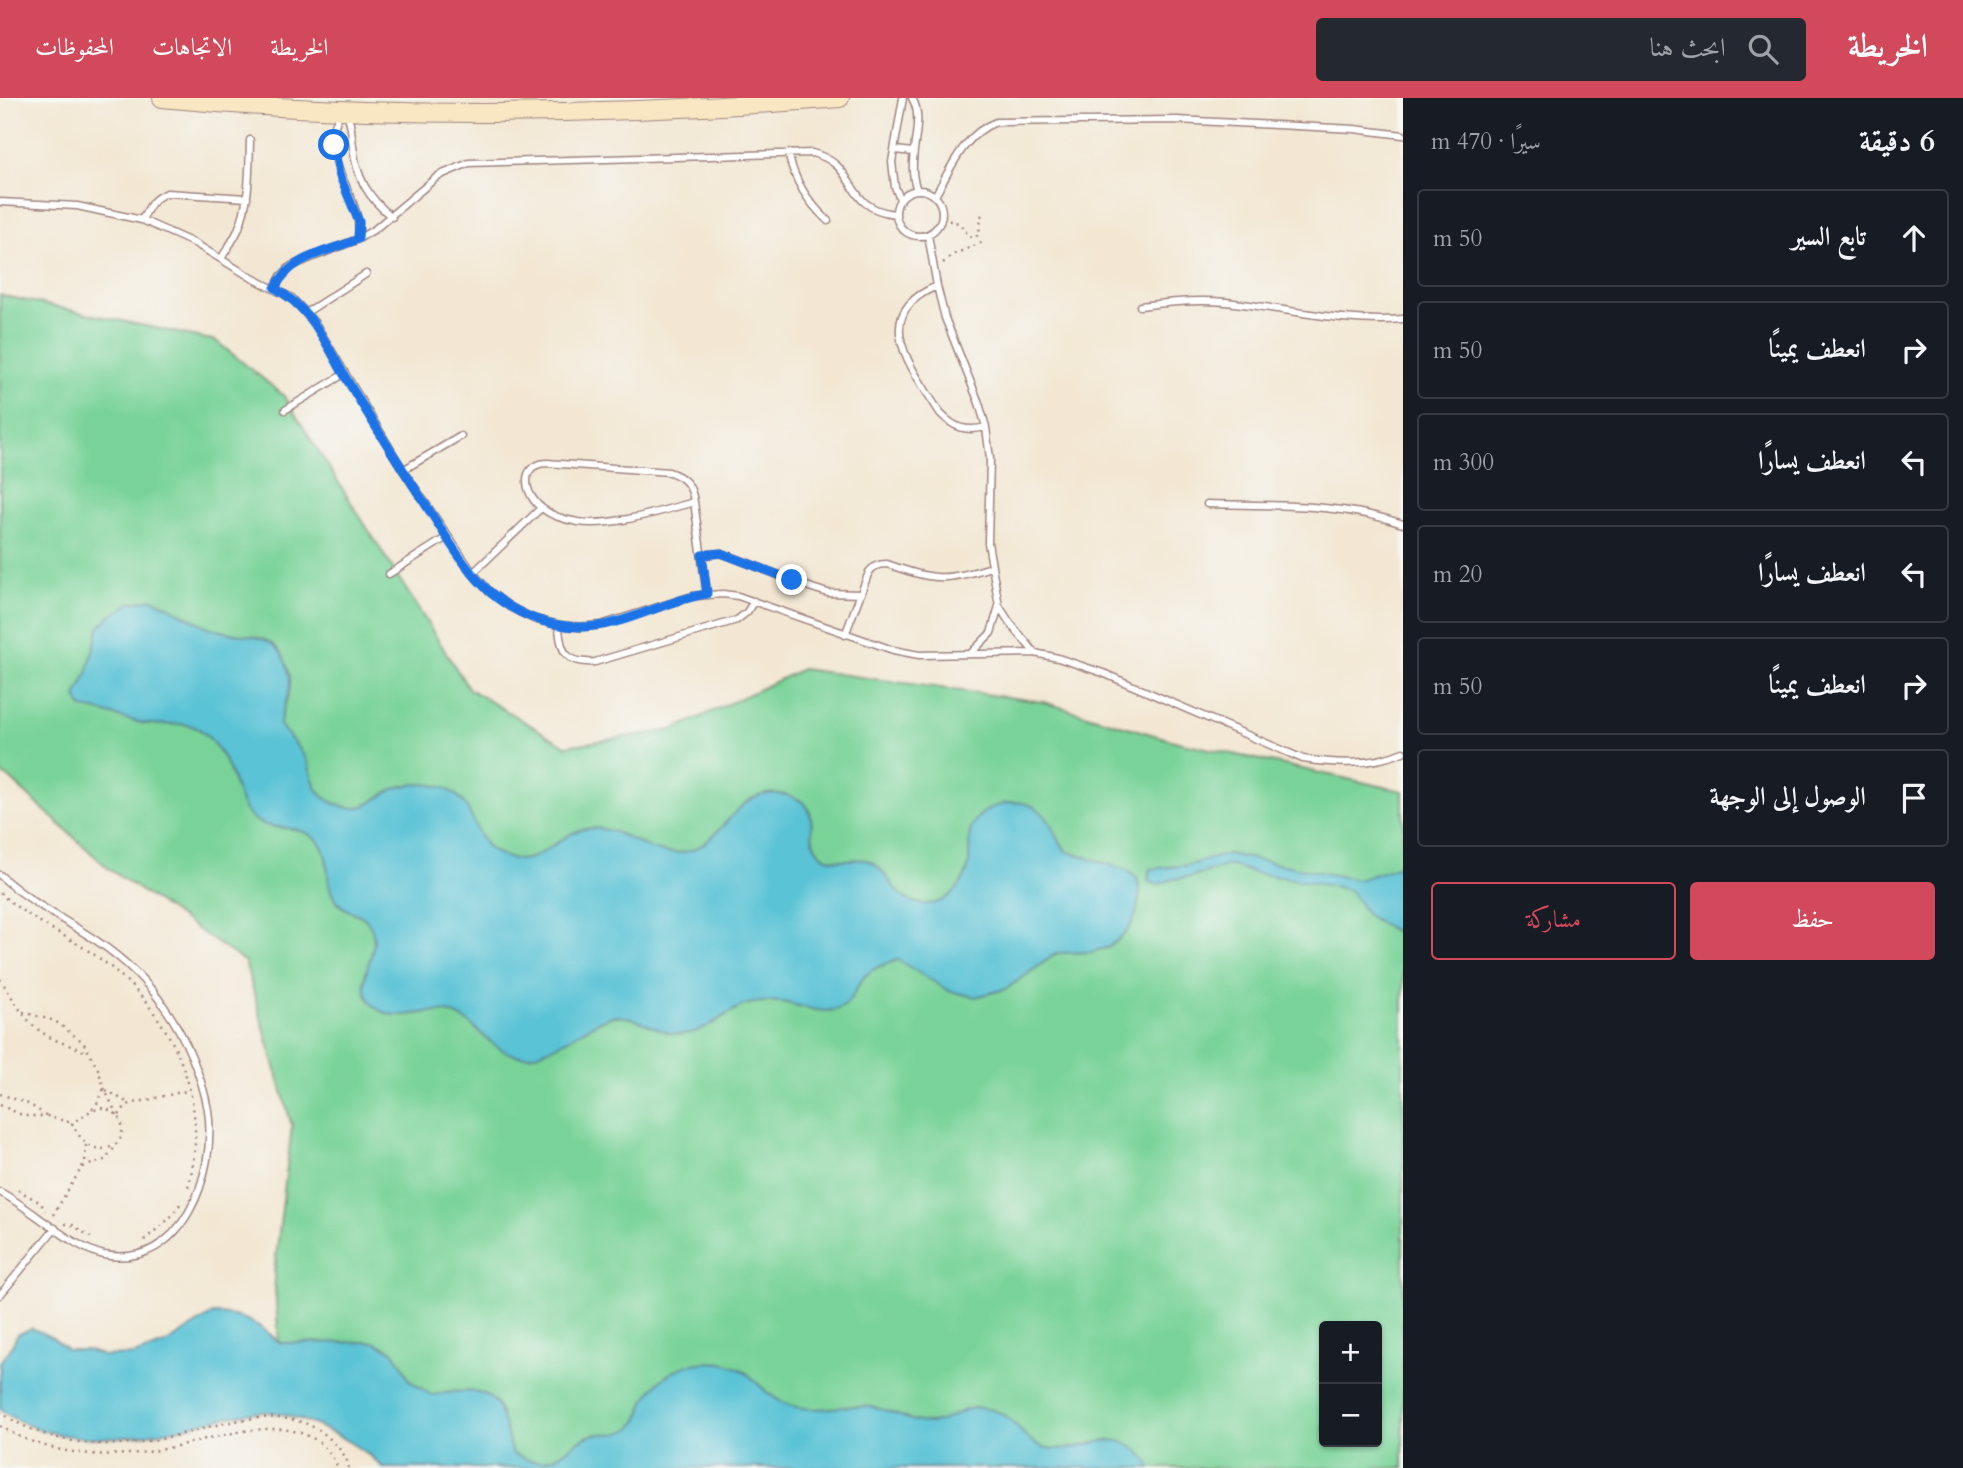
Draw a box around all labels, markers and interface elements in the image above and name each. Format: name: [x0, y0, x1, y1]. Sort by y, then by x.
search box: [1316, 18, 1806, 81]
text: الخريطة: [1848, 24, 1928, 69]
text: ابحث هنا: [1649, 30, 1726, 65]
icon: search: [1744, 30, 1782, 68]
text: المحفوظات: [35, 31, 114, 64]
text: الاتجاهات: [152, 31, 232, 64]
text: الخريطة: [270, 31, 329, 64]
text: 6 دقيقة: [1859, 121, 1935, 162]
text: سيرًا · 470 m: [1431, 126, 1541, 157]
route start: [318, 129, 349, 160]
text: تابع السير: [1791, 219, 1866, 254]
icon: ahead: [1895, 219, 1933, 257]
text: 50 m: [1433, 223, 1482, 254]
text: انعطف يمينًا: [1768, 331, 1866, 366]
icon: right: [1895, 331, 1933, 369]
text: 50 m: [1433, 335, 1482, 366]
text: انعطف يسارًا: [1758, 443, 1866, 478]
icon: left: [1895, 443, 1933, 481]
text: 300 m: [1433, 447, 1494, 478]
text: انعطف يسارًا: [1758, 555, 1866, 590]
icon: left: [1895, 555, 1933, 593]
text: 20 m: [1433, 559, 1482, 590]
route end: [776, 564, 807, 595]
text: انعطف يمينًا: [1768, 667, 1866, 702]
icon: right: [1895, 667, 1933, 705]
text: 50 m: [1433, 671, 1482, 702]
text: الوصول إلى الوجهة: [1710, 779, 1866, 814]
icon: arrive: [1895, 779, 1933, 817]
button: مشاركة: [1431, 882, 1676, 960]
button: حفظ: [1690, 882, 1935, 960]
map controls: [1319, 1321, 1382, 1447]
button: +: [1319, 1321, 1382, 1384]
button: −: [1319, 1384, 1382, 1447]

